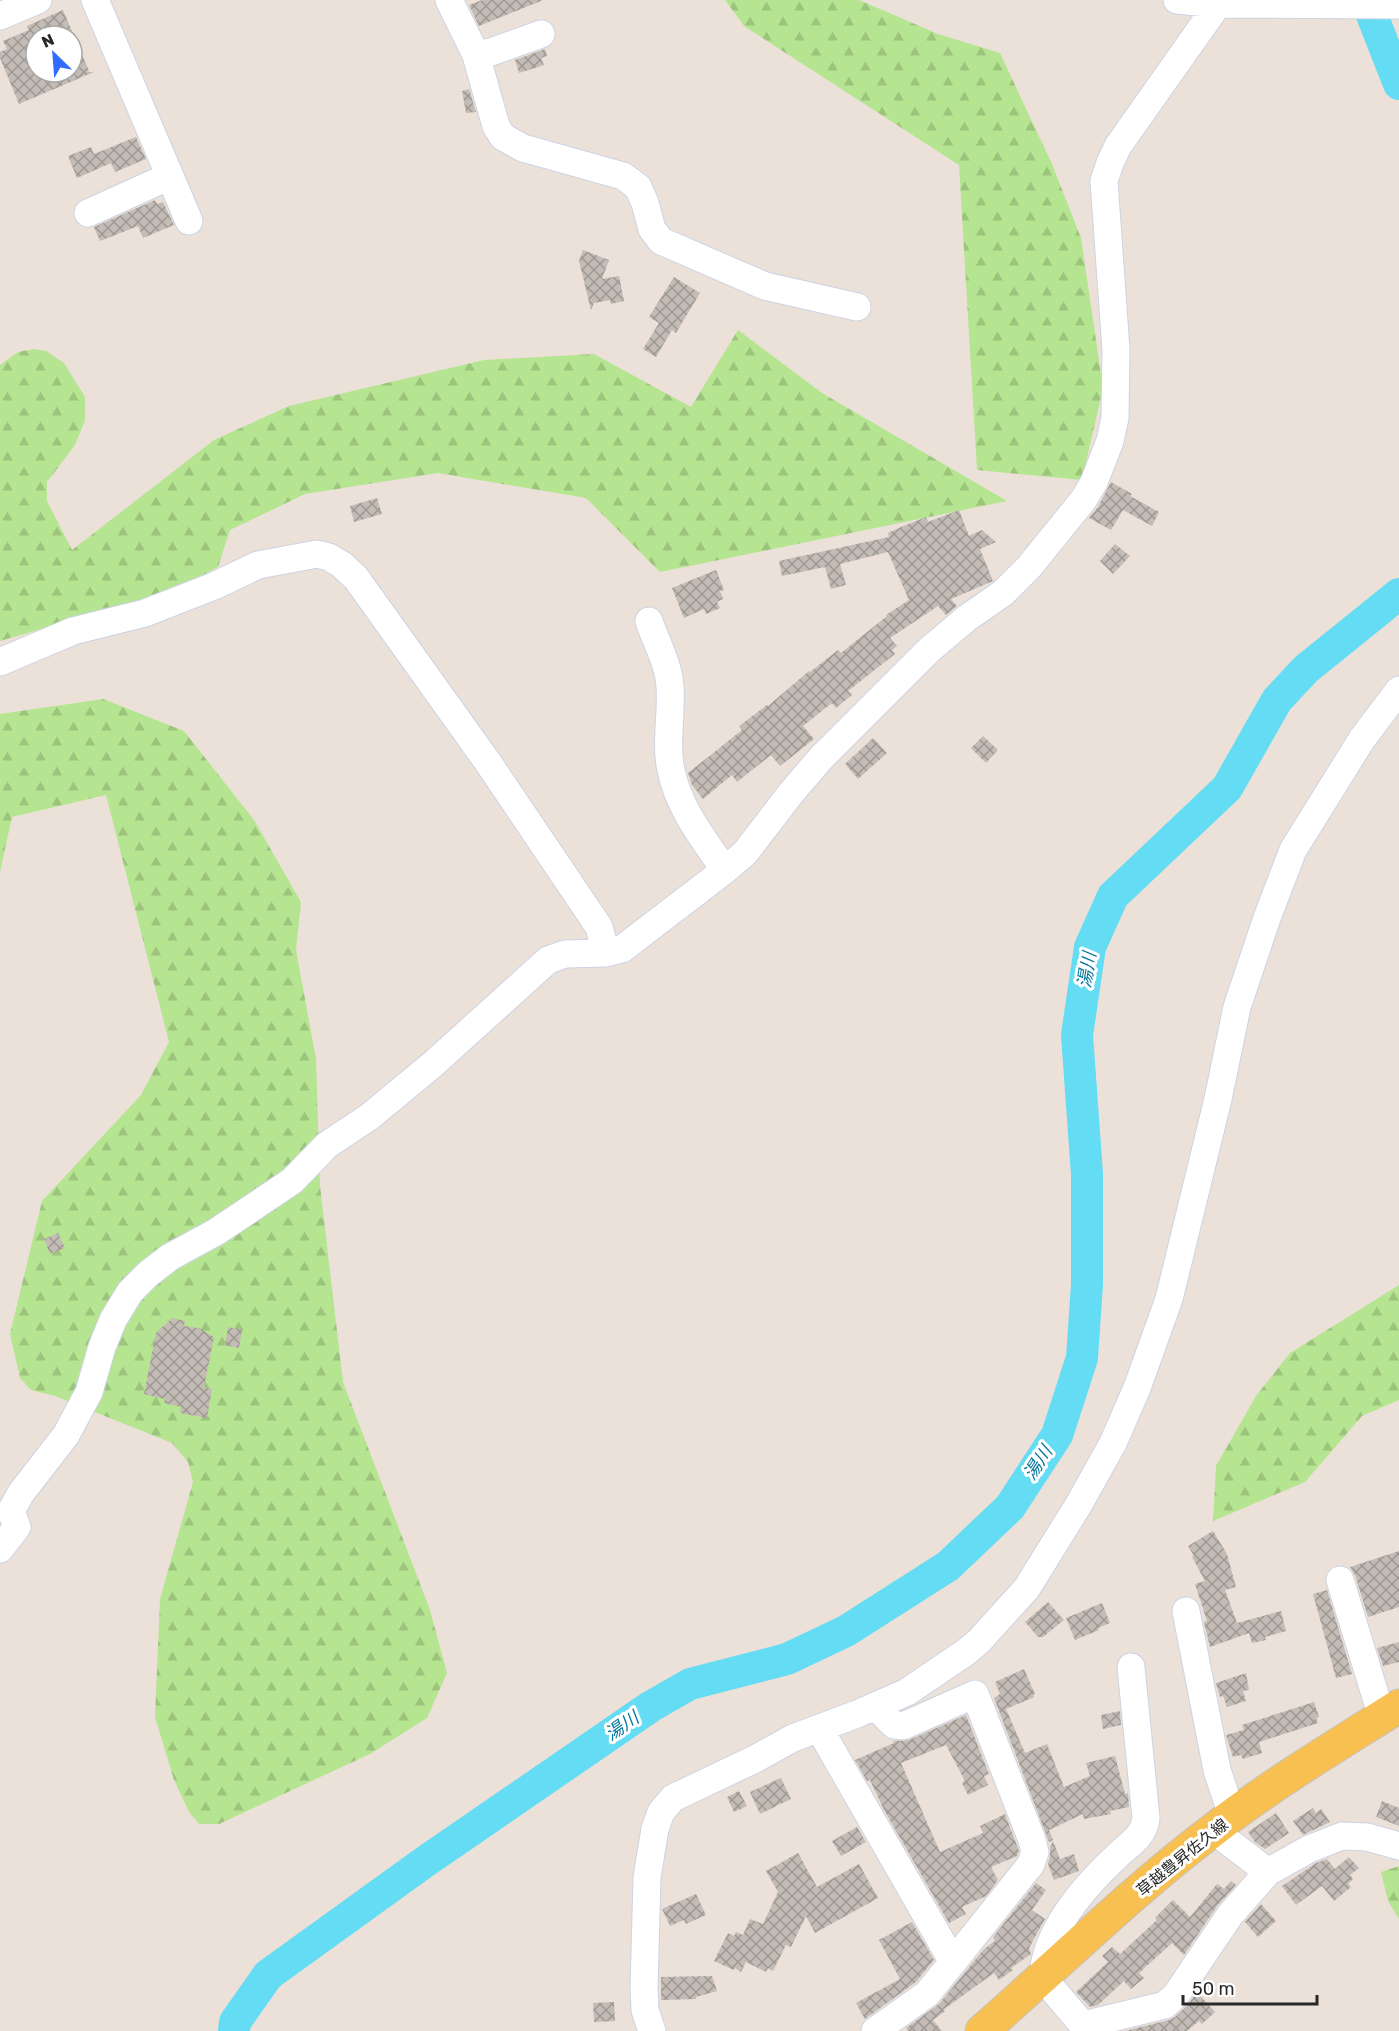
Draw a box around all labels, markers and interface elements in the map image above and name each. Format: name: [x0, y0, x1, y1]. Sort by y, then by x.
north arrow: [24, 24, 84, 84]
text: N: [39, 30, 57, 52]
water label: 湯川: [1073, 949, 1101, 989]
water label: 湯川: [1019, 1440, 1058, 1484]
water label: 湯川: [601, 1706, 645, 1745]
street label: 草越豊昇佐久線: [1133, 1815, 1232, 1900]
scale bar: [1183, 1968, 1316, 2006]
text: 50 m: [1192, 1978, 1235, 2000]

